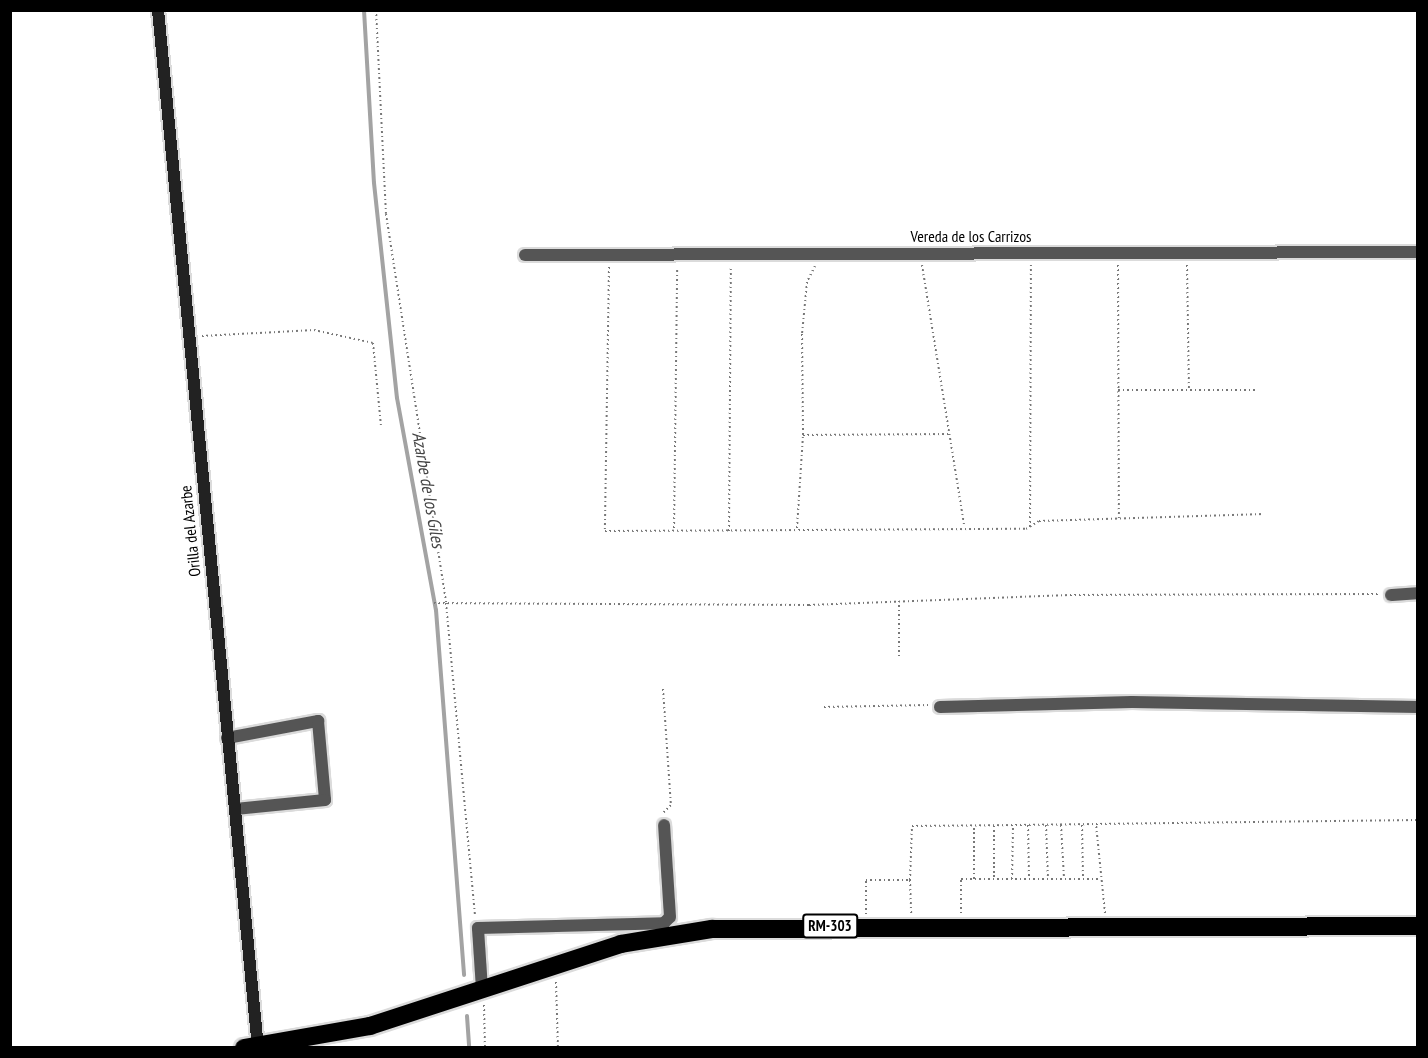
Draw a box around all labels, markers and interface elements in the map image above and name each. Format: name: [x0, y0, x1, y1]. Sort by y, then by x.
street label: Vereda de los Carrizos: [911, 226, 1031, 246]
water label: Azarbe de los Giles: [407, 430, 449, 550]
street label: Orilla del Azarbe: [176, 484, 204, 578]
road number: RM-303: [802, 914, 858, 938]

